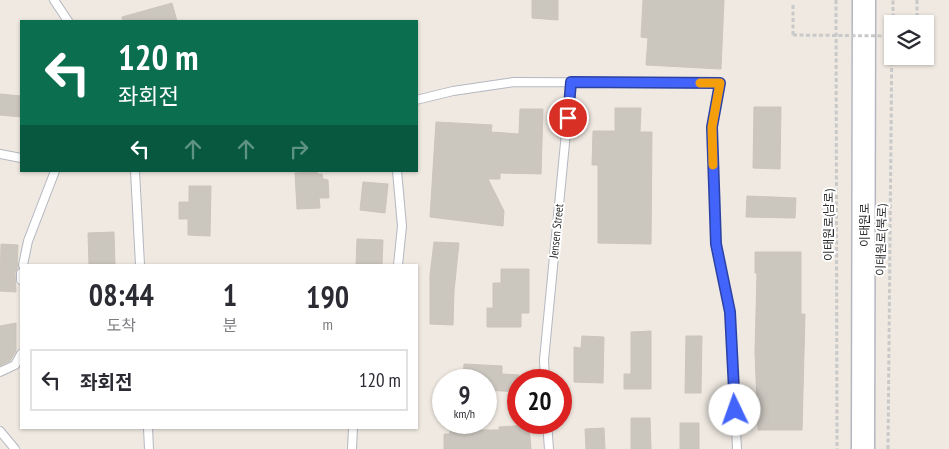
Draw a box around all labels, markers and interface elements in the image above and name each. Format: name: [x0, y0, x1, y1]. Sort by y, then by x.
map controls: [884, 15, 934, 65]
button: layers: [884, 15, 934, 65]
text: 120 m: [118, 34, 199, 80]
icon: left: [35, 40, 100, 105]
text: 좌회전: [118, 82, 179, 110]
pin: [547, 97, 589, 139]
icon: arrive: [554, 104, 582, 132]
icon: left: [126, 135, 154, 163]
icon: ahead: [179, 135, 207, 163]
icon: ahead: [232, 135, 260, 163]
icon: right: [285, 135, 313, 163]
street label: 이태원로(남로): [821, 189, 836, 261]
street label: Jensen Street: [546, 202, 566, 260]
street label: 이태원로: [857, 203, 872, 247]
street label: 이태원로(북로): [873, 204, 889, 276]
text: 08:44: [89, 275, 154, 314]
text: 1: [223, 275, 237, 314]
text: 190: [306, 277, 349, 316]
text: m: [322, 314, 333, 334]
text: 도착: [107, 315, 136, 335]
text: 분: [223, 315, 237, 335]
icon: left: [37, 366, 65, 394]
text: 120 m: [359, 368, 401, 392]
speed limit sign: 20: [507, 369, 572, 434]
text: 좌회전: [80, 370, 132, 394]
text: 9: [459, 379, 470, 411]
position arrow: [708, 383, 760, 435]
text: km/h: [454, 406, 475, 421]

